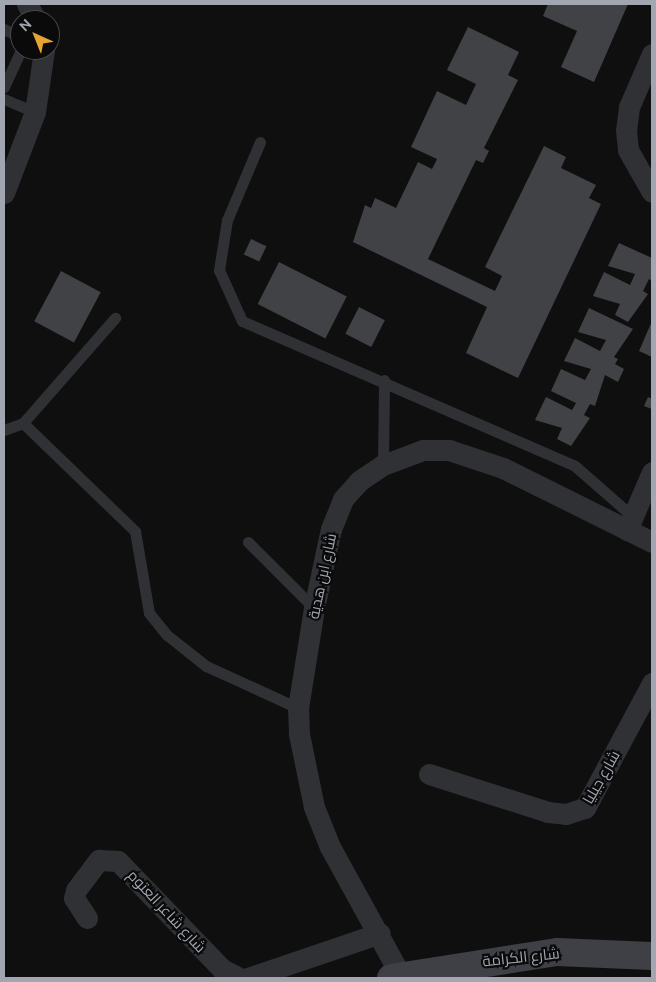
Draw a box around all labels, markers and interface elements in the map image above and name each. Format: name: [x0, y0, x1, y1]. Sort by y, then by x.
north arrow: [10, 10, 60, 60]
text: N: [16, 16, 35, 34]
street label: شارع ابن هدية: [304, 532, 340, 620]
street label: شارع جيليا: [579, 747, 623, 807]
street label: شارع شاعر العتوم: [124, 866, 210, 956]
street label: شارع الكرامة: [482, 944, 560, 970]

